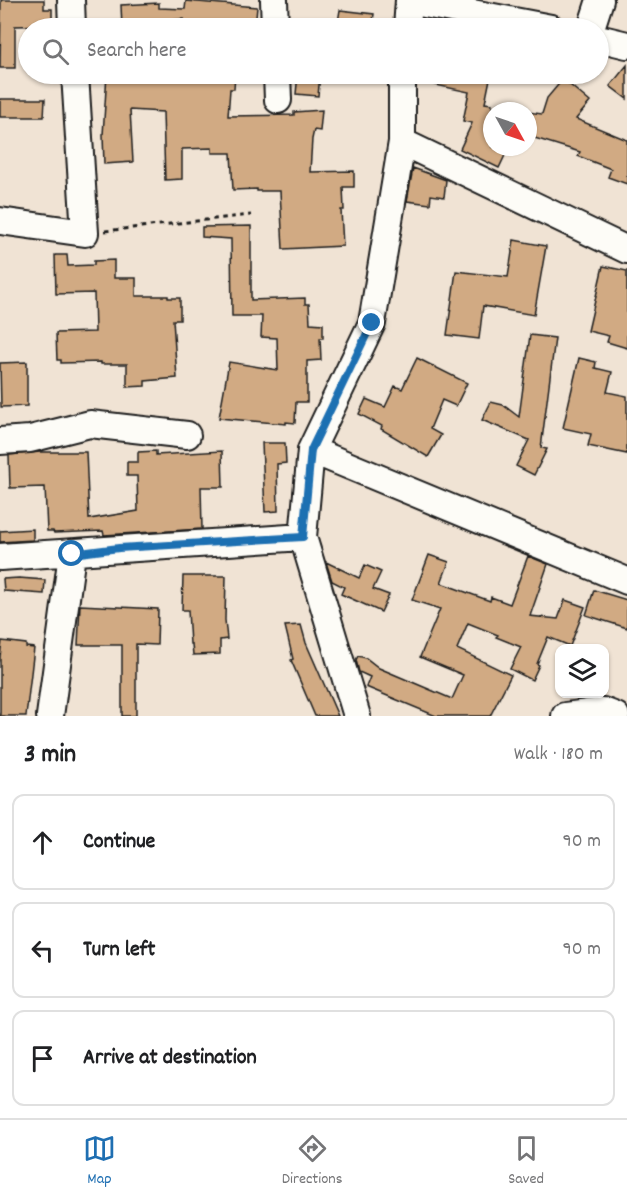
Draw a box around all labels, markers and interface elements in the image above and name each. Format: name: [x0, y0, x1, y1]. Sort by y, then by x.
search box: [18, 18, 609, 84]
icon: search: [39, 35, 72, 68]
text: Search here: [87, 36, 186, 67]
north arrow: [483, 102, 537, 156]
route end: [358, 309, 384, 335]
route start: [58, 540, 84, 566]
map controls: [555, 644, 609, 698]
button: layers: [555, 644, 609, 698]
text: 3 min: [24, 737, 76, 774]
text: Walk · 180 m: [514, 741, 603, 769]
icon: ahead: [26, 826, 59, 859]
text: Continue: [83, 827, 155, 858]
text: 90 m: [563, 828, 601, 856]
icon: left: [26, 934, 59, 967]
text: Turn left: [83, 935, 155, 966]
text: 90 m: [563, 936, 601, 964]
icon: arrive: [26, 1042, 59, 1075]
text: Arrive at destination: [83, 1043, 257, 1074]
tab: Map: [83, 1132, 116, 1191]
tab: Directions: [282, 1132, 342, 1191]
tab: Saved: [508, 1132, 544, 1191]

